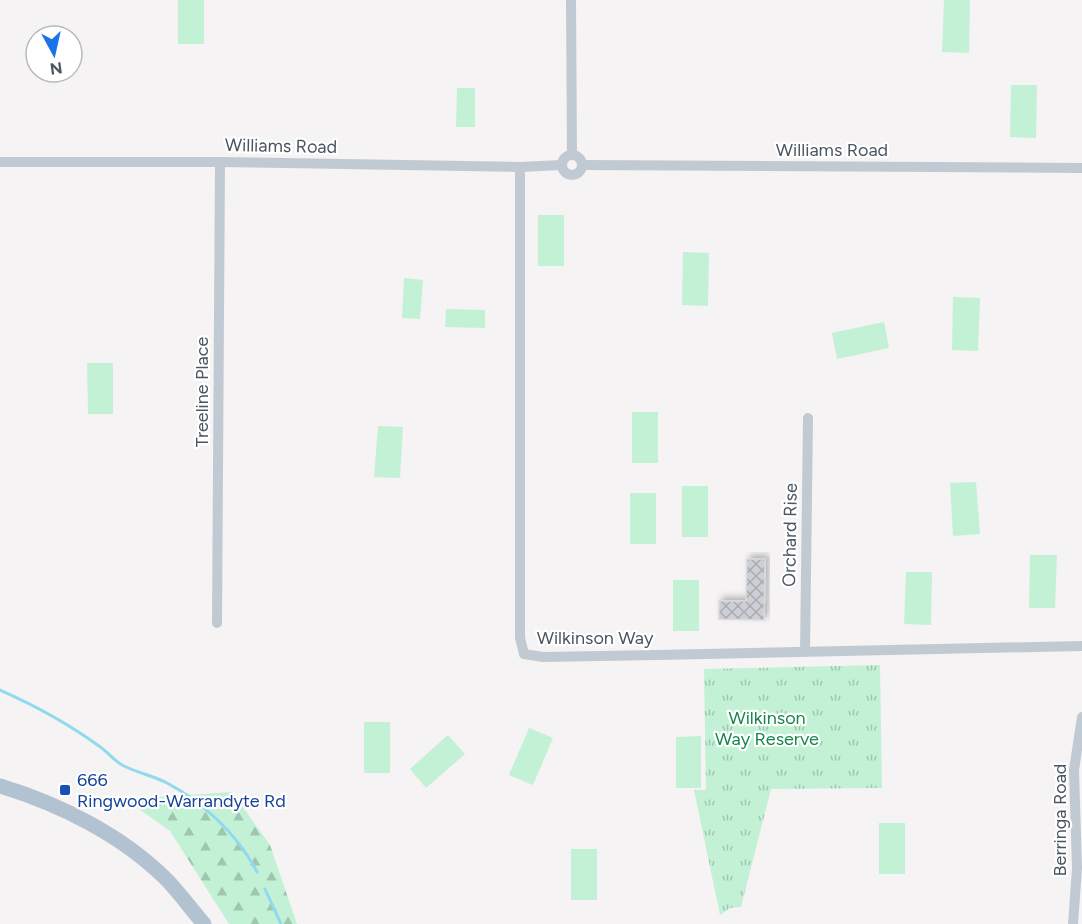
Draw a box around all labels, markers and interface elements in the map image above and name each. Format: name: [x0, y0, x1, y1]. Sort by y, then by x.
north arrow: [24, 24, 84, 84]
text: N: [49, 58, 63, 79]
street label: Williams Road: [225, 134, 337, 158]
street label: Williams Road: [776, 139, 888, 161]
street label: Treeline Place: [191, 337, 213, 447]
street label: Orchard Rise: [778, 483, 802, 587]
street label: Wilkinson Way: [537, 627, 654, 649]
park label: Wilkinson Way Reserve: [715, 707, 819, 750]
street label: Berringa Road: [1049, 764, 1071, 876]
place label: 666 Ringwood-Warrandyte Rd: [77, 769, 286, 812]
marker: 666 Ringwood-Warrandyte Rd: [58, 783, 72, 797]

